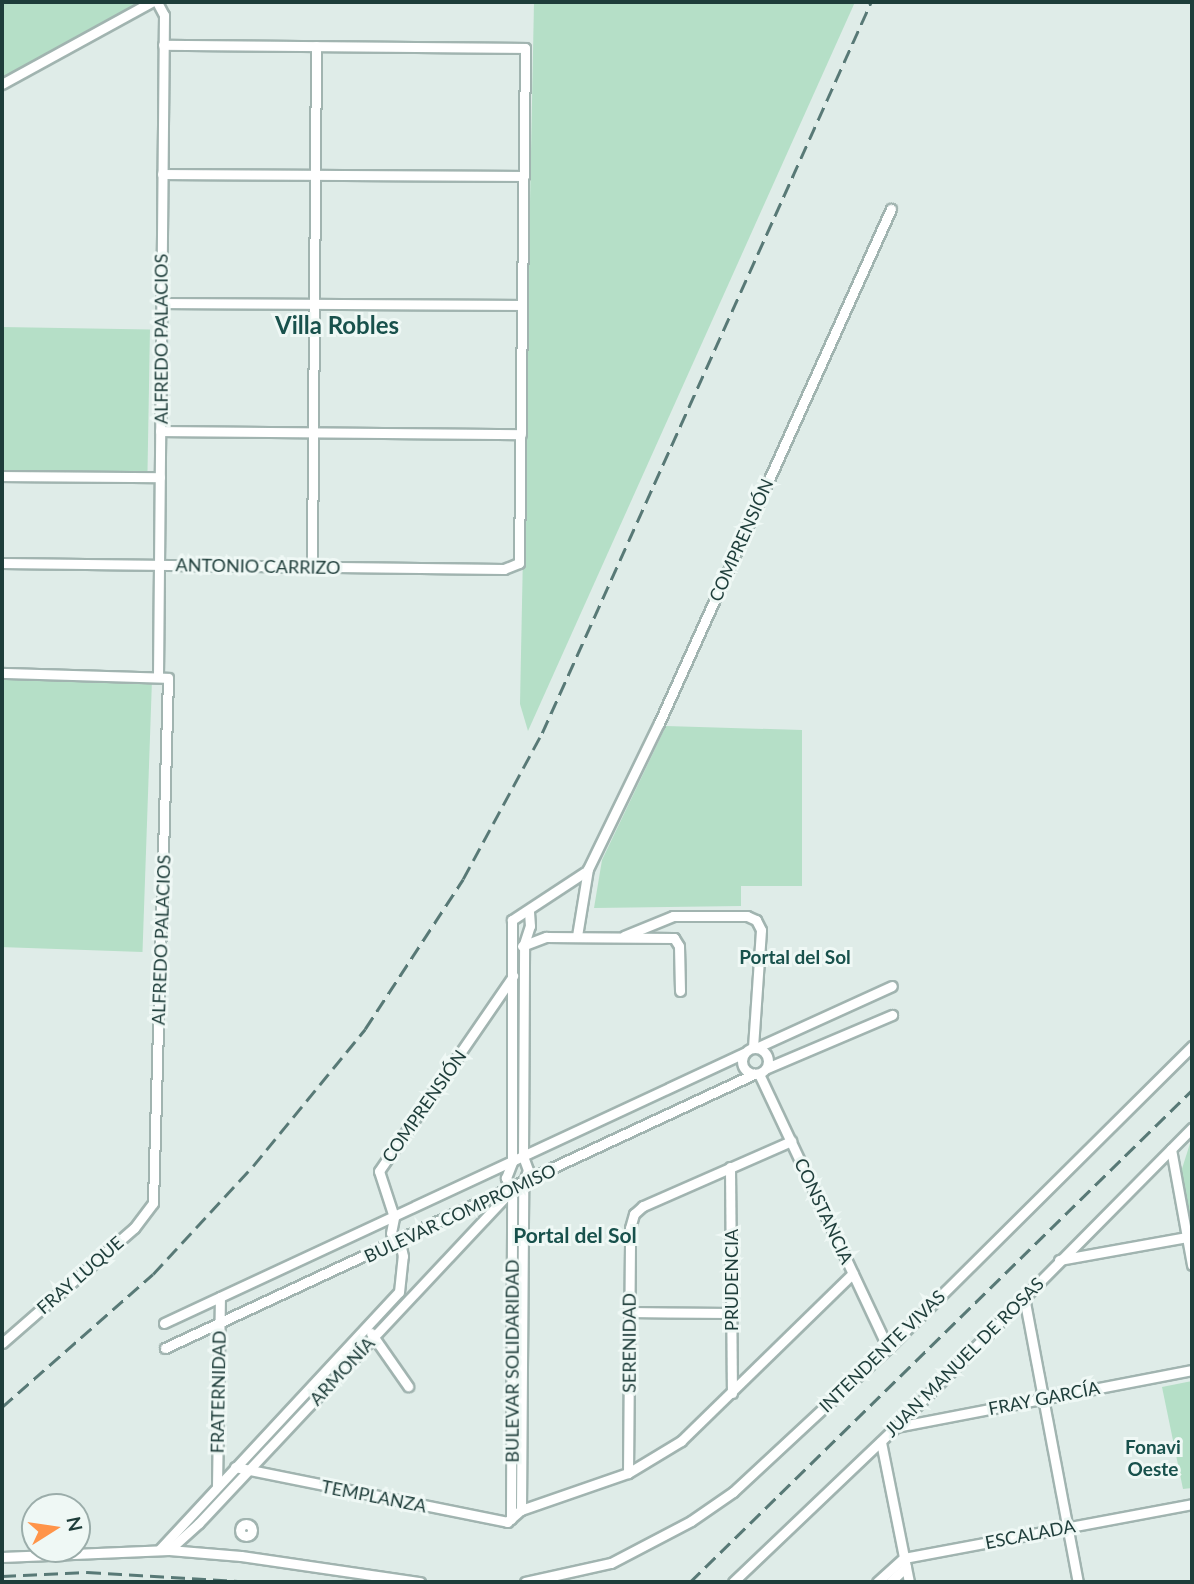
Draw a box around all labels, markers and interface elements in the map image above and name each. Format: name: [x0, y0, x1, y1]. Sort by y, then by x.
street label: ALFREDO PALACIOS: [150, 254, 172, 424]
district label: Villa Robles: [275, 311, 399, 339]
street label: COMPRENSIÓN: [704, 475, 778, 605]
street label: ANTONIO CARRIZO: [175, 554, 341, 578]
street label: ALFREDO PALACIOS: [147, 854, 175, 1026]
district label: Portal del Sol: [739, 946, 851, 968]
street label: COMPRENSIÓN: [377, 1046, 471, 1166]
street label: CONSTANCIA: [790, 1155, 858, 1267]
street label: BULEVAR COMPROMISO: [361, 1159, 559, 1267]
district label: Portal del Sol: [513, 1222, 637, 1248]
street label: PRUDENCIA: [720, 1229, 742, 1331]
street label: FRAY LUQUE: [32, 1231, 128, 1319]
street label: BULEVAR SOLIDARIDAD: [501, 1259, 523, 1463]
street label: JUAN MANUEL DE ROSAS: [880, 1273, 1048, 1441]
street label: INTENDENTE VIVAS: [814, 1285, 950, 1417]
street label: SERENIDAD: [618, 1293, 640, 1393]
street label: FRATERNIDAD: [206, 1330, 230, 1454]
street label: ARMONÍA: [305, 1332, 379, 1410]
street label: FRAY GARCÍA: [986, 1377, 1102, 1419]
district label: Fonavi Oeste: [1125, 1436, 1181, 1480]
street label: TEMPLANZA: [320, 1475, 428, 1517]
north arrow: [21, 1493, 91, 1563]
text: N: [62, 1514, 88, 1533]
street label: ESCALADA: [983, 1515, 1077, 1553]

